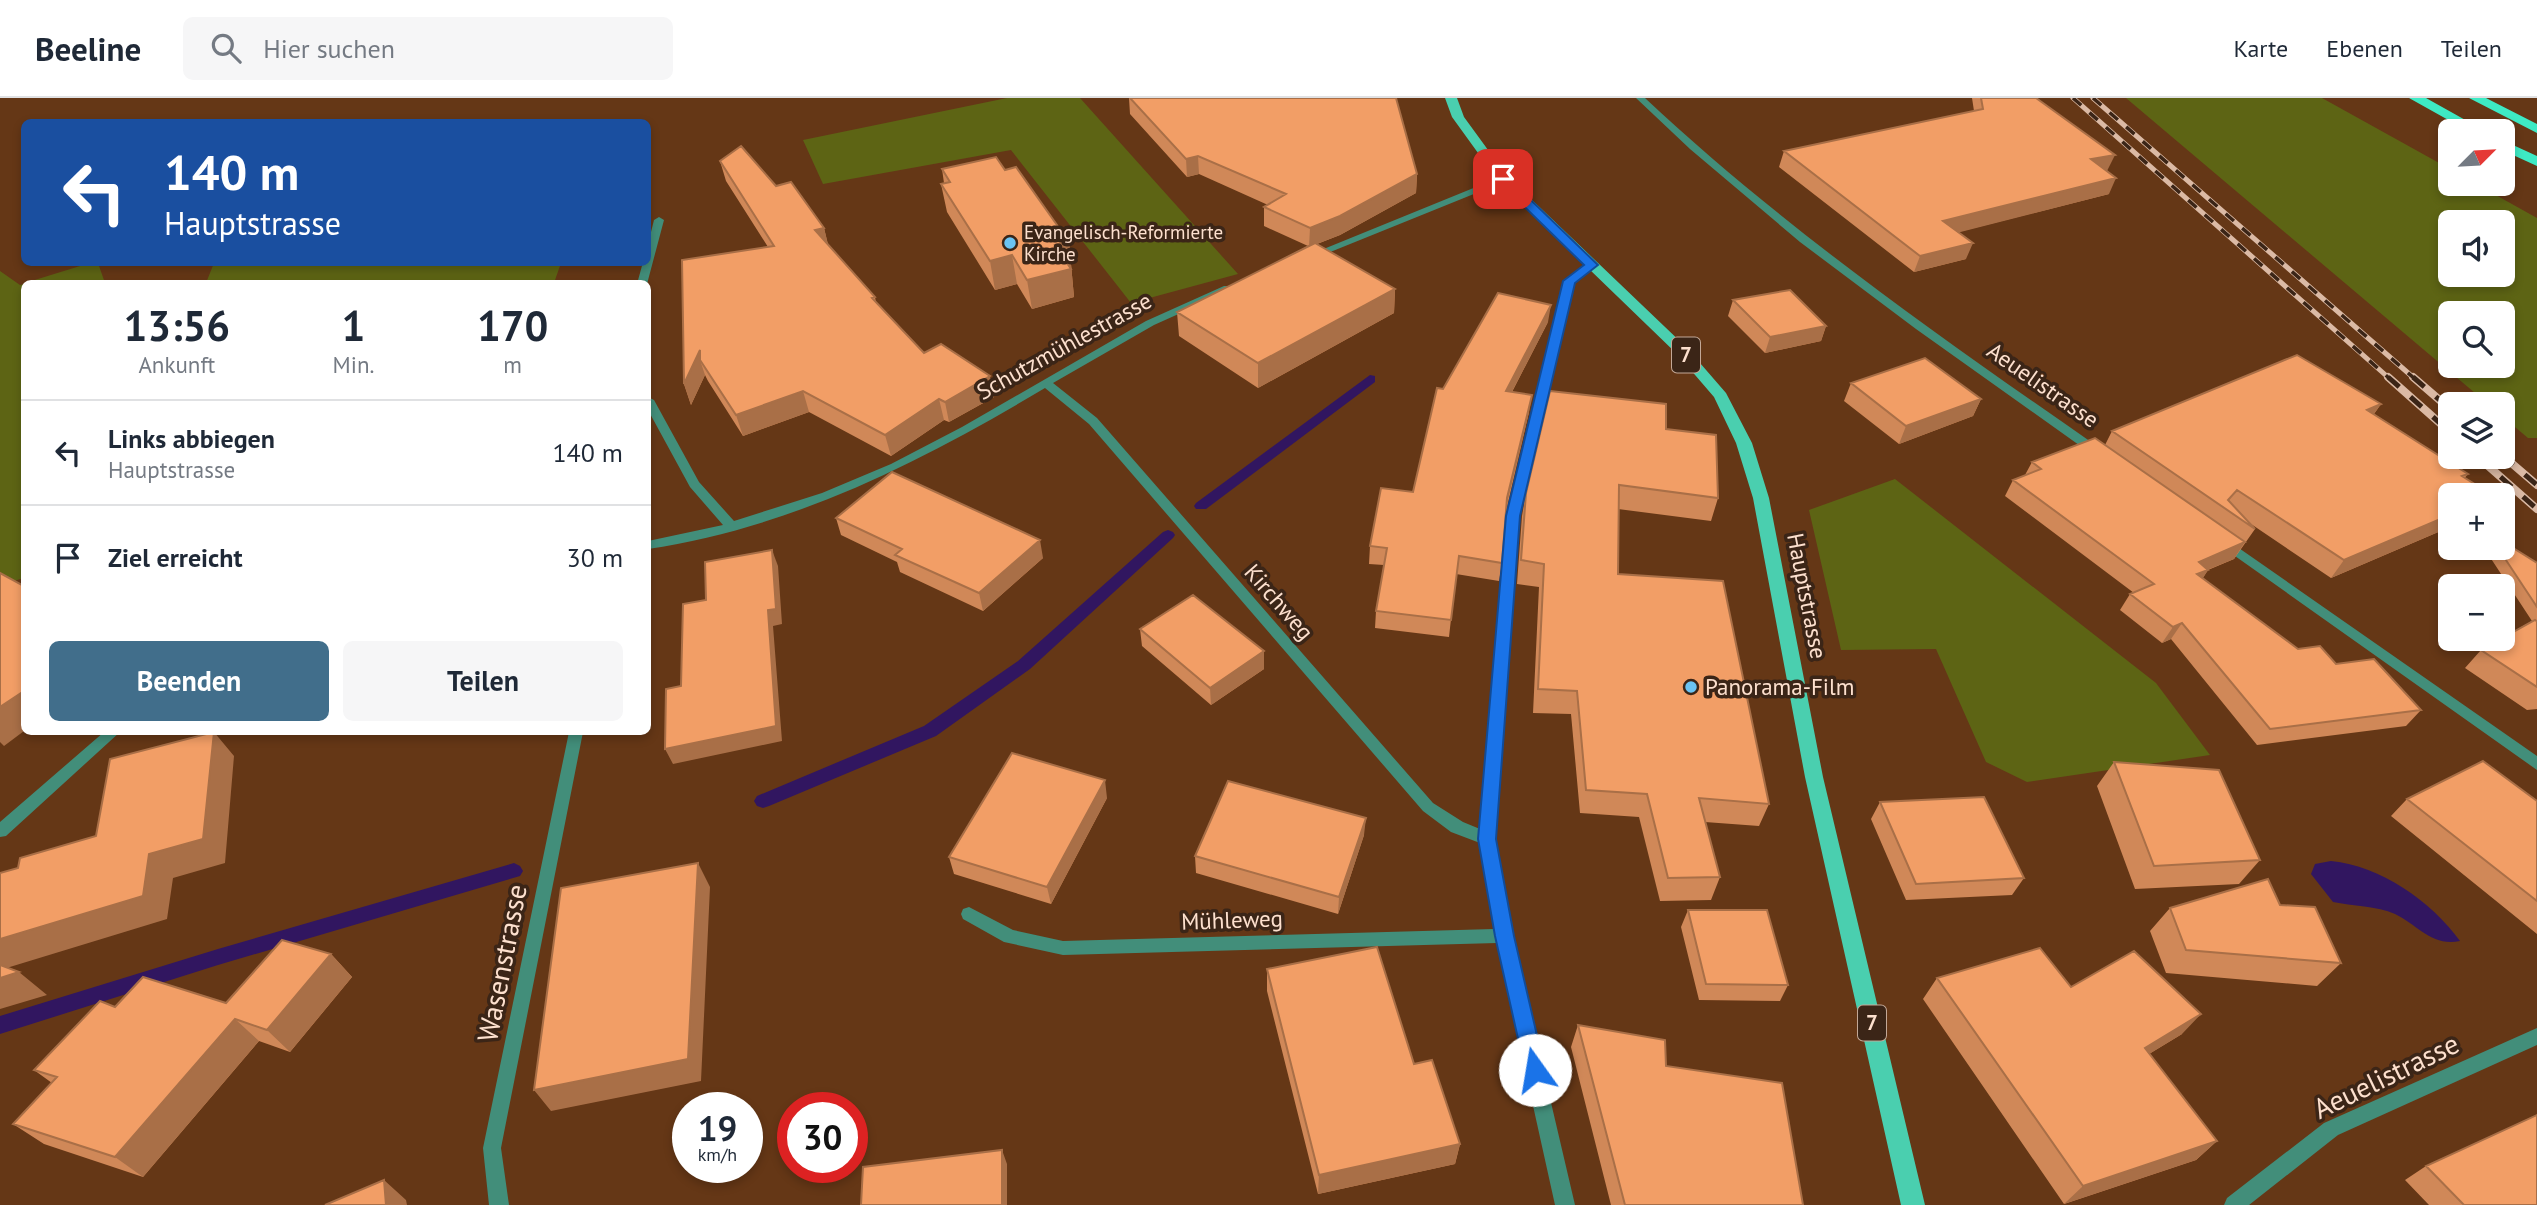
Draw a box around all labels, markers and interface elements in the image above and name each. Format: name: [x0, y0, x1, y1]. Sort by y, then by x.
search box: [183, 17, 673, 80]
text: Beeline: [35, 27, 141, 70]
icon: search: [207, 29, 245, 67]
text: Hier suchen: [263, 32, 395, 65]
text: Karte: [2234, 33, 2288, 64]
text: Ebenen: [2326, 33, 2403, 64]
text: Teilen: [2441, 33, 2502, 64]
north arrow: [2438, 119, 2515, 196]
map controls: [2438, 119, 2515, 651]
text: 140 m: [164, 140, 299, 204]
icon: left: [49, 147, 140, 238]
pin: [1473, 149, 1533, 209]
icon: arrive: [1484, 160, 1522, 198]
text: Hauptstrasse: [164, 202, 341, 244]
button: sound: [2438, 210, 2515, 287]
place label: Evangelisch-Reformierte Kirche: [1024, 220, 1223, 266]
marker: Evangelisch-Reformierte Kirche: [1002, 235, 1018, 251]
street label: Schutzmühlestrasse: [971, 285, 1156, 406]
text: 13:56: [124, 298, 230, 353]
text: 1: [342, 298, 365, 353]
text: 170: [477, 298, 548, 353]
button: search: [2438, 301, 2515, 378]
street label: Aeuelistrasse: [1982, 336, 2105, 434]
road number: 7: [1672, 338, 1700, 372]
text: Ankunft: [138, 350, 215, 379]
text: Min.: [333, 350, 374, 379]
text: m: [503, 350, 522, 379]
button: layers: [2438, 392, 2515, 469]
text: Links abbiegen: [108, 422, 275, 455]
icon: left: [49, 434, 87, 472]
text: 140 m: [552, 436, 623, 469]
text: Hauptstrasse: [108, 455, 235, 484]
button: +: [2438, 483, 2515, 560]
street label: Hauptstrasse: [1781, 531, 1834, 661]
icon: arrive: [49, 539, 87, 577]
text: Ziel erreicht: [108, 541, 243, 574]
text: 30 m: [567, 541, 623, 574]
street label: Kirchweg: [1238, 558, 1320, 646]
button: −: [2438, 574, 2515, 651]
button: Beenden: [49, 641, 329, 721]
button: Teilen: [343, 641, 623, 721]
place label: Panorama-Film: [1705, 672, 1854, 701]
marker: Panorama-Film: [1683, 679, 1699, 695]
street label: Wasenstrasse: [468, 881, 535, 1045]
street label: Mühleweg: [1181, 903, 1283, 936]
road number: 7: [1858, 1006, 1886, 1040]
street label: Aeuelistrasse: [2307, 1024, 2465, 1127]
position arrow: [1498, 1033, 1572, 1107]
speed limit sign: 30: [777, 1092, 868, 1183]
text: 19: [698, 1105, 737, 1151]
text: km/h: [698, 1143, 737, 1166]

